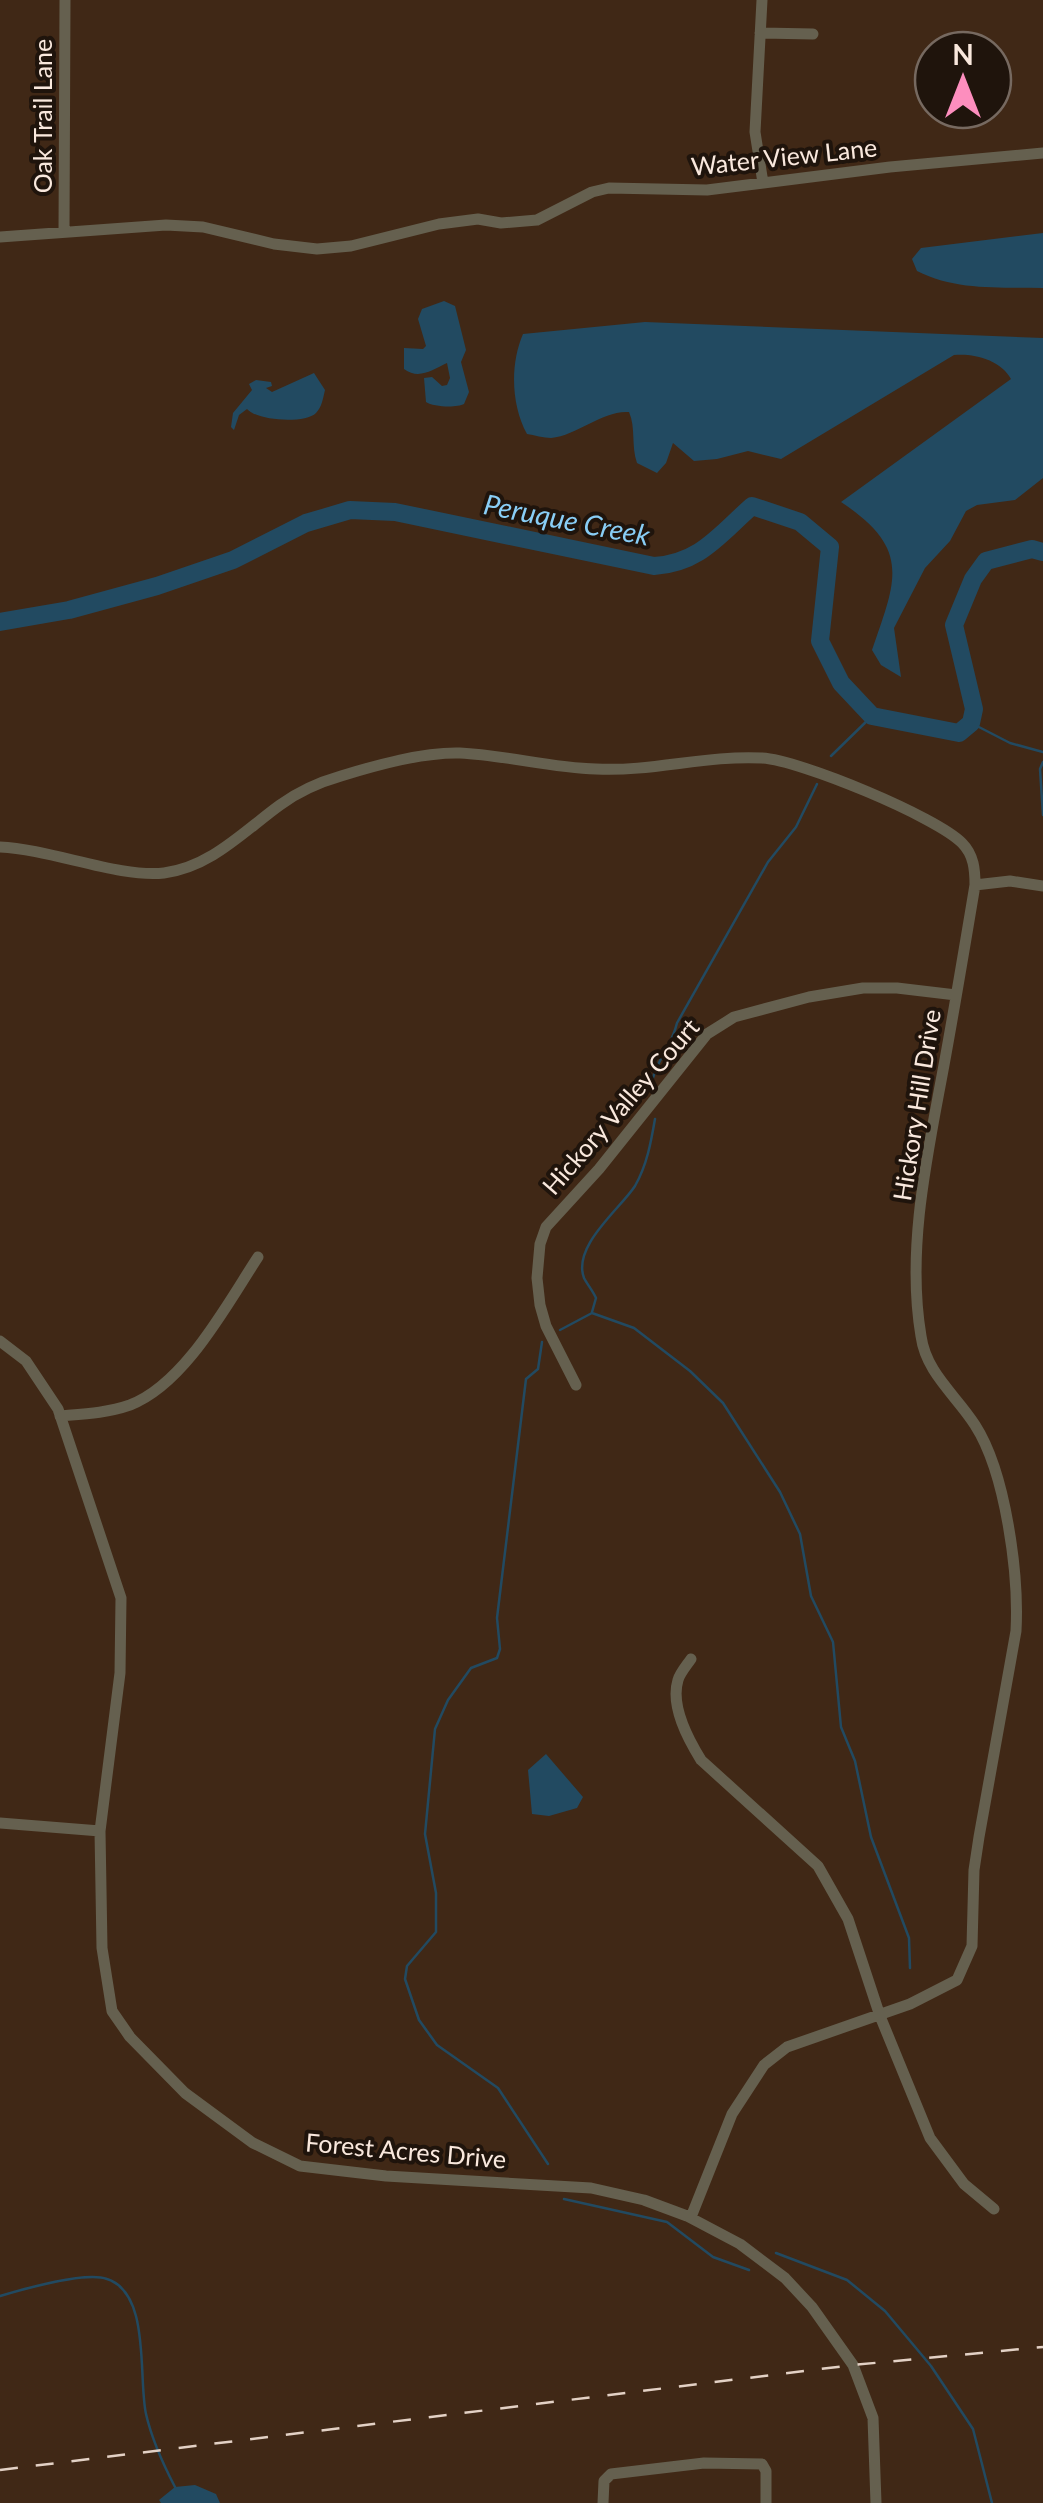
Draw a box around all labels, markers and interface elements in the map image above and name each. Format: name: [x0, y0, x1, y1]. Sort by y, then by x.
north arrow: [913, 30, 1013, 130]
text: N: [952, 37, 974, 71]
street label: Oak Trail Lane: [27, 39, 57, 193]
street label: Water View Lane: [690, 131, 878, 181]
water label: Peruque Creek: [481, 486, 654, 552]
street label: Hickory Hill Drive: [886, 1007, 946, 1203]
street label: Hickory Valley Court: [535, 1012, 705, 1200]
street label: Forest Acres Drive: [304, 2126, 508, 2174]

